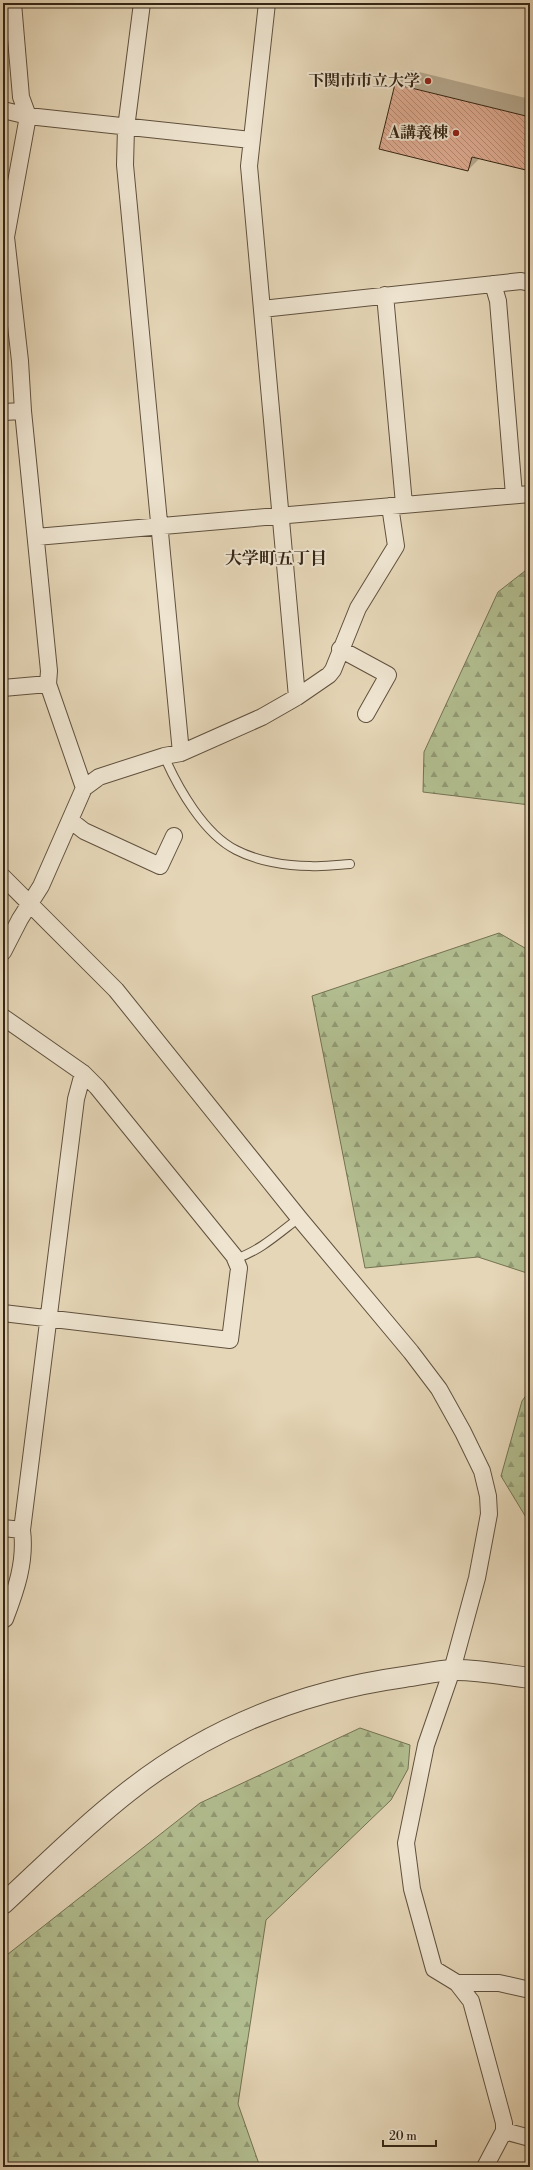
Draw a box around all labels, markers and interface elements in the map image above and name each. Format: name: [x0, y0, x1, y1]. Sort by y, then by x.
place label: 下関市市立大学: [308, 71, 420, 91]
marker: 下関市市立大学: [423, 76, 433, 86]
place label: A講義棟: [388, 123, 448, 143]
marker: A講義棟: [451, 128, 461, 138]
district label: 大学町五丁目: [225, 548, 327, 570]
scale bar: [383, 2122, 436, 2148]
text: 20 m: [389, 2129, 417, 2144]

